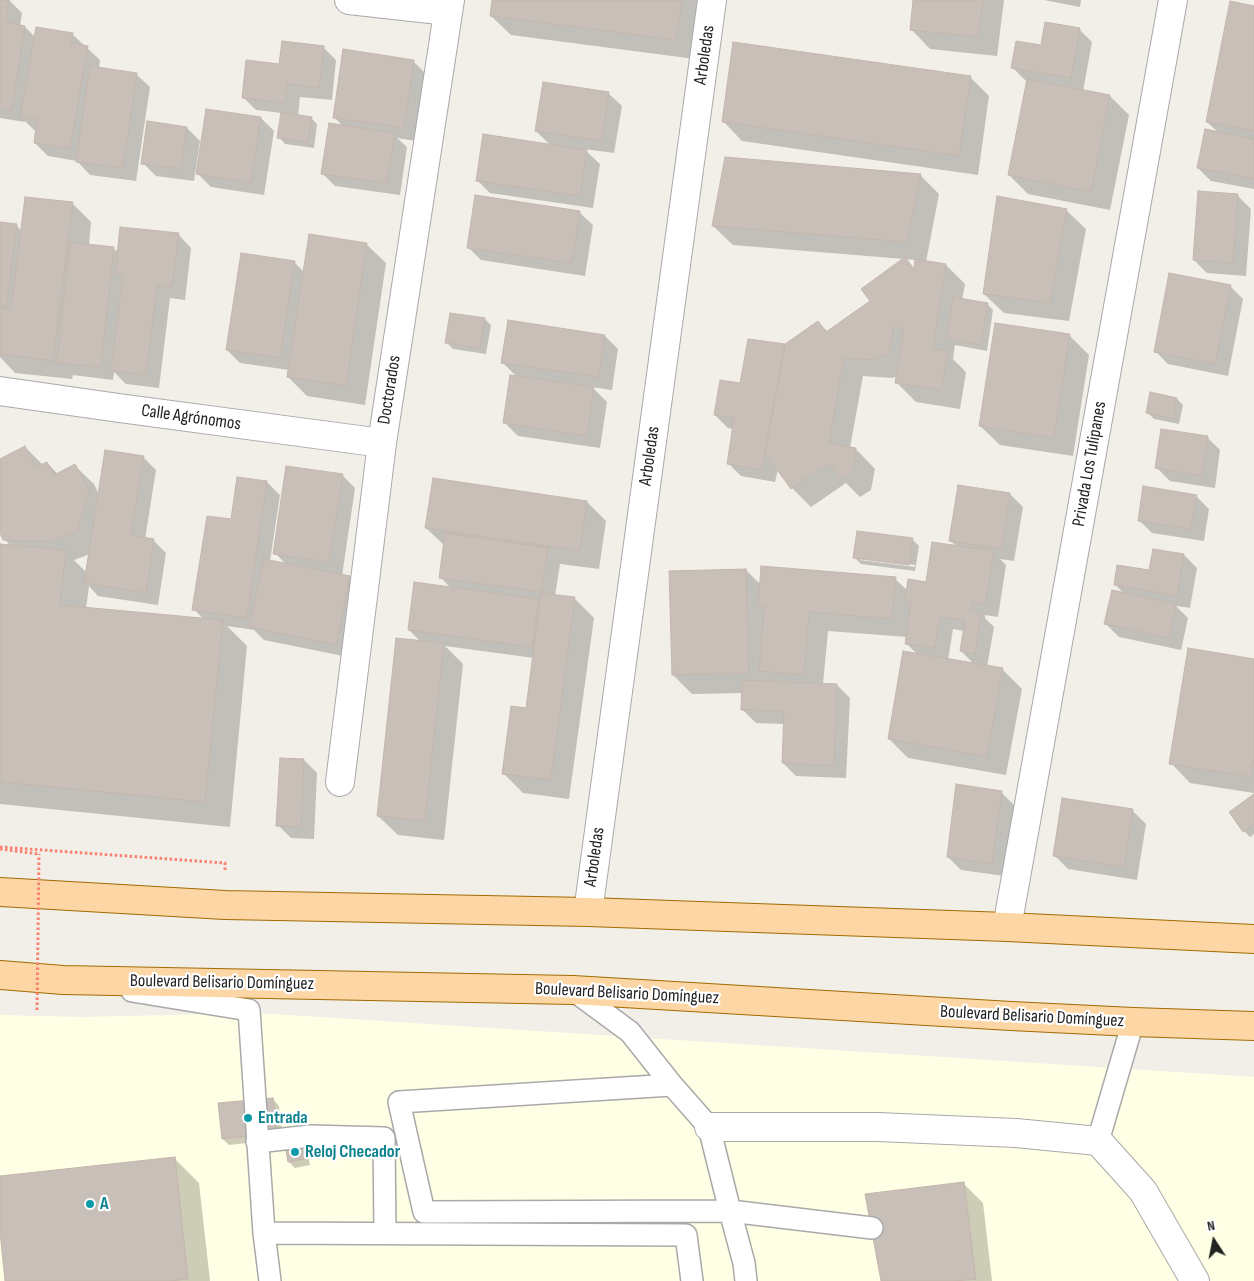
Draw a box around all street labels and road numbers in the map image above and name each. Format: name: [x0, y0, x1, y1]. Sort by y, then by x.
street label: Arboledas: [690, 24, 720, 86]
street label: Doctorados: [374, 354, 406, 426]
street label: Calle Agrónomos: [140, 400, 242, 436]
street label: Privada Los Tulipanes: [1068, 400, 1112, 528]
street label: Arboledas: [635, 425, 665, 487]
street label: Arboledas: [580, 826, 610, 888]
street label: Boulevard Belisario Domínguez: [130, 971, 314, 995]
street label: Boulevard Belisario Domínguez: [534, 978, 720, 1010]
street label: Boulevard Belisario Domínguez: [939, 1001, 1125, 1033]

